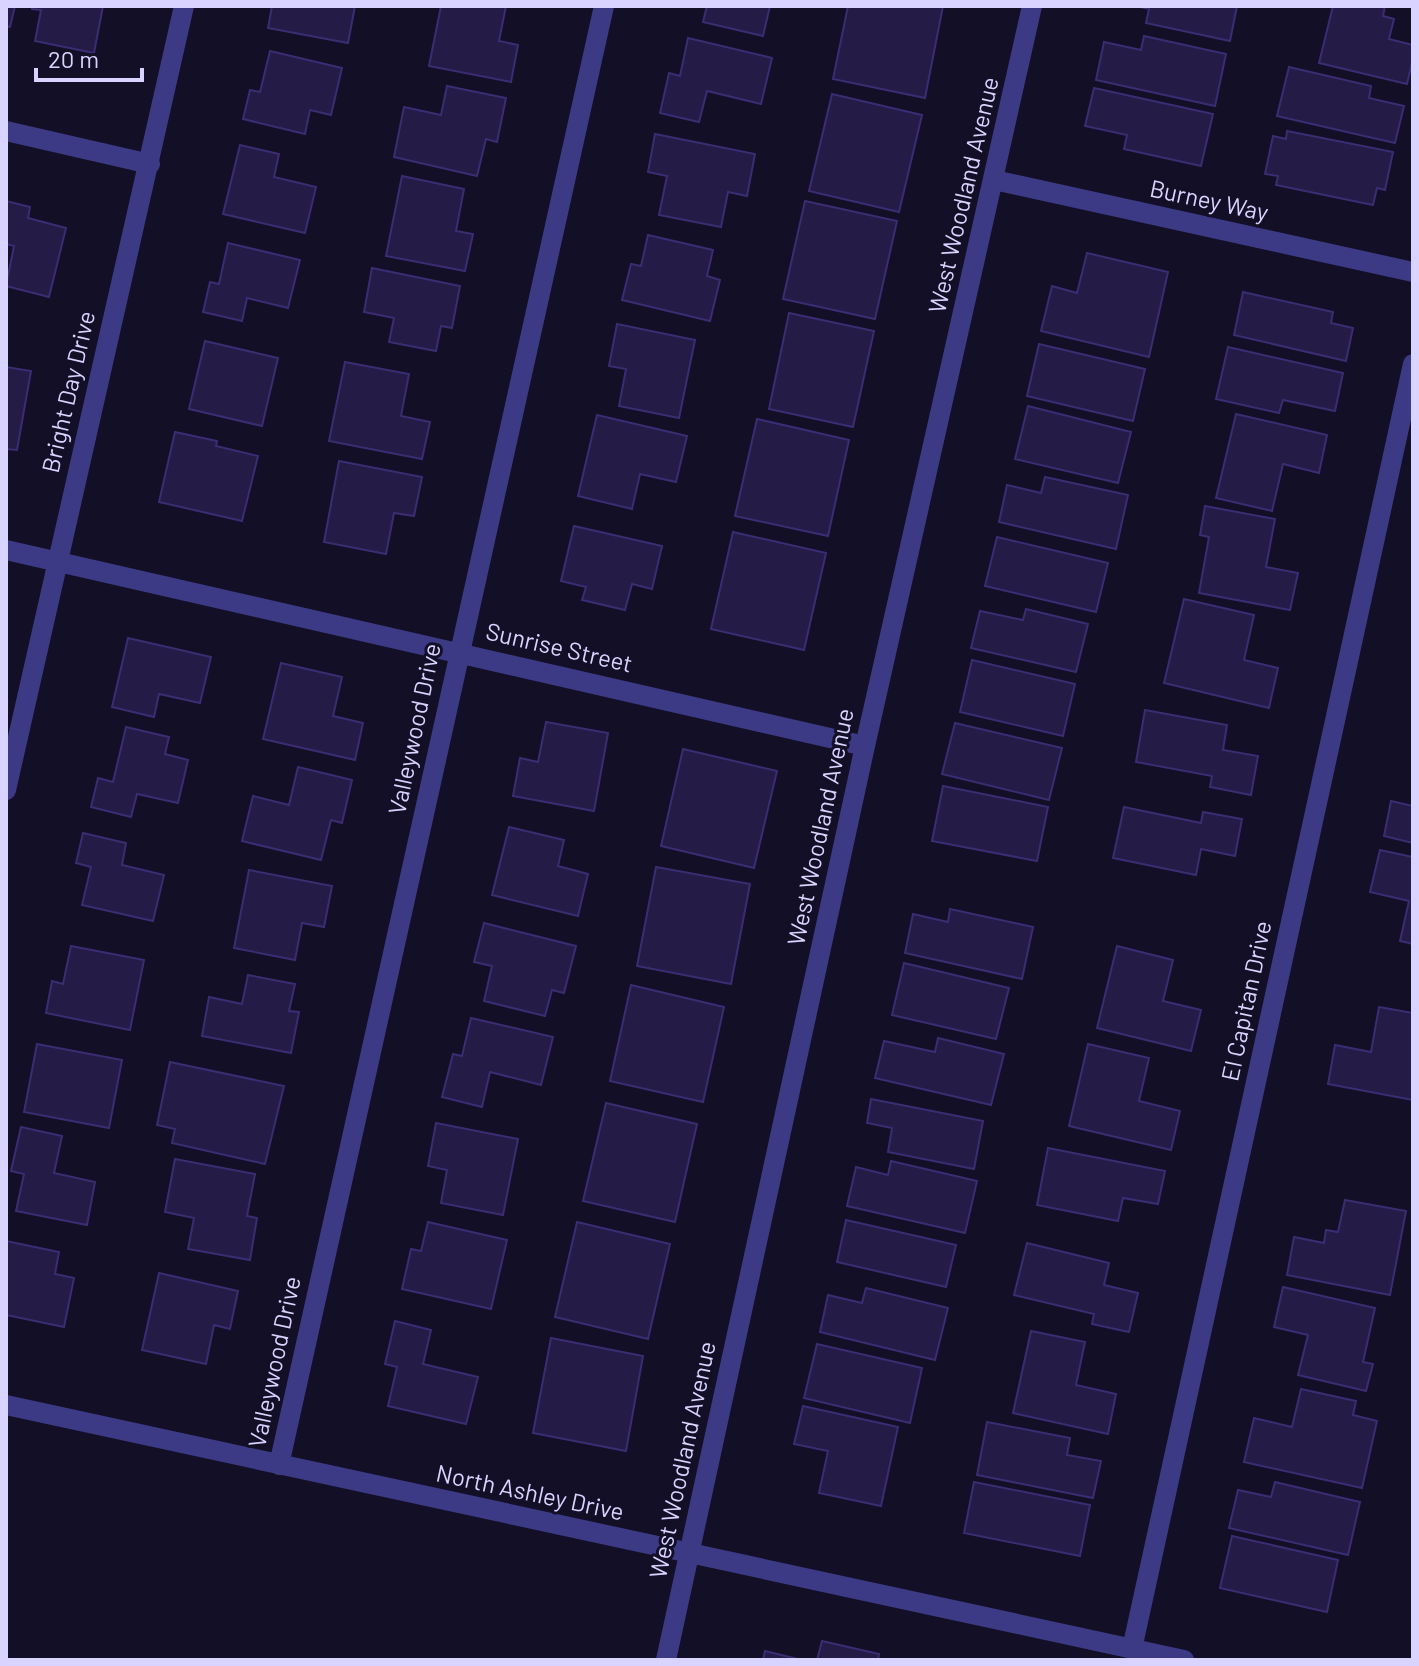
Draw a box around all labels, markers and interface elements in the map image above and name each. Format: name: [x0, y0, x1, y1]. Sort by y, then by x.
scale bar: [36, 32, 142, 82]
text: 20 m: [48, 44, 99, 73]
street label: West Woodland Avenue: [921, 74, 1004, 316]
street label: Burney Way: [1147, 173, 1271, 226]
street label: Bright Day Drive: [35, 308, 100, 475]
street label: Sunrise Street: [483, 616, 635, 677]
street label: Valleywood Drive: [381, 640, 446, 817]
street label: West Woodland Avenue: [780, 706, 859, 948]
street label: El Capitan Drive: [1214, 918, 1277, 1083]
street label: Valleywood Drive: [241, 1273, 306, 1450]
street label: West Woodland Avenue: [642, 1339, 721, 1581]
street label: North Ashley Drive: [434, 1457, 627, 1526]

